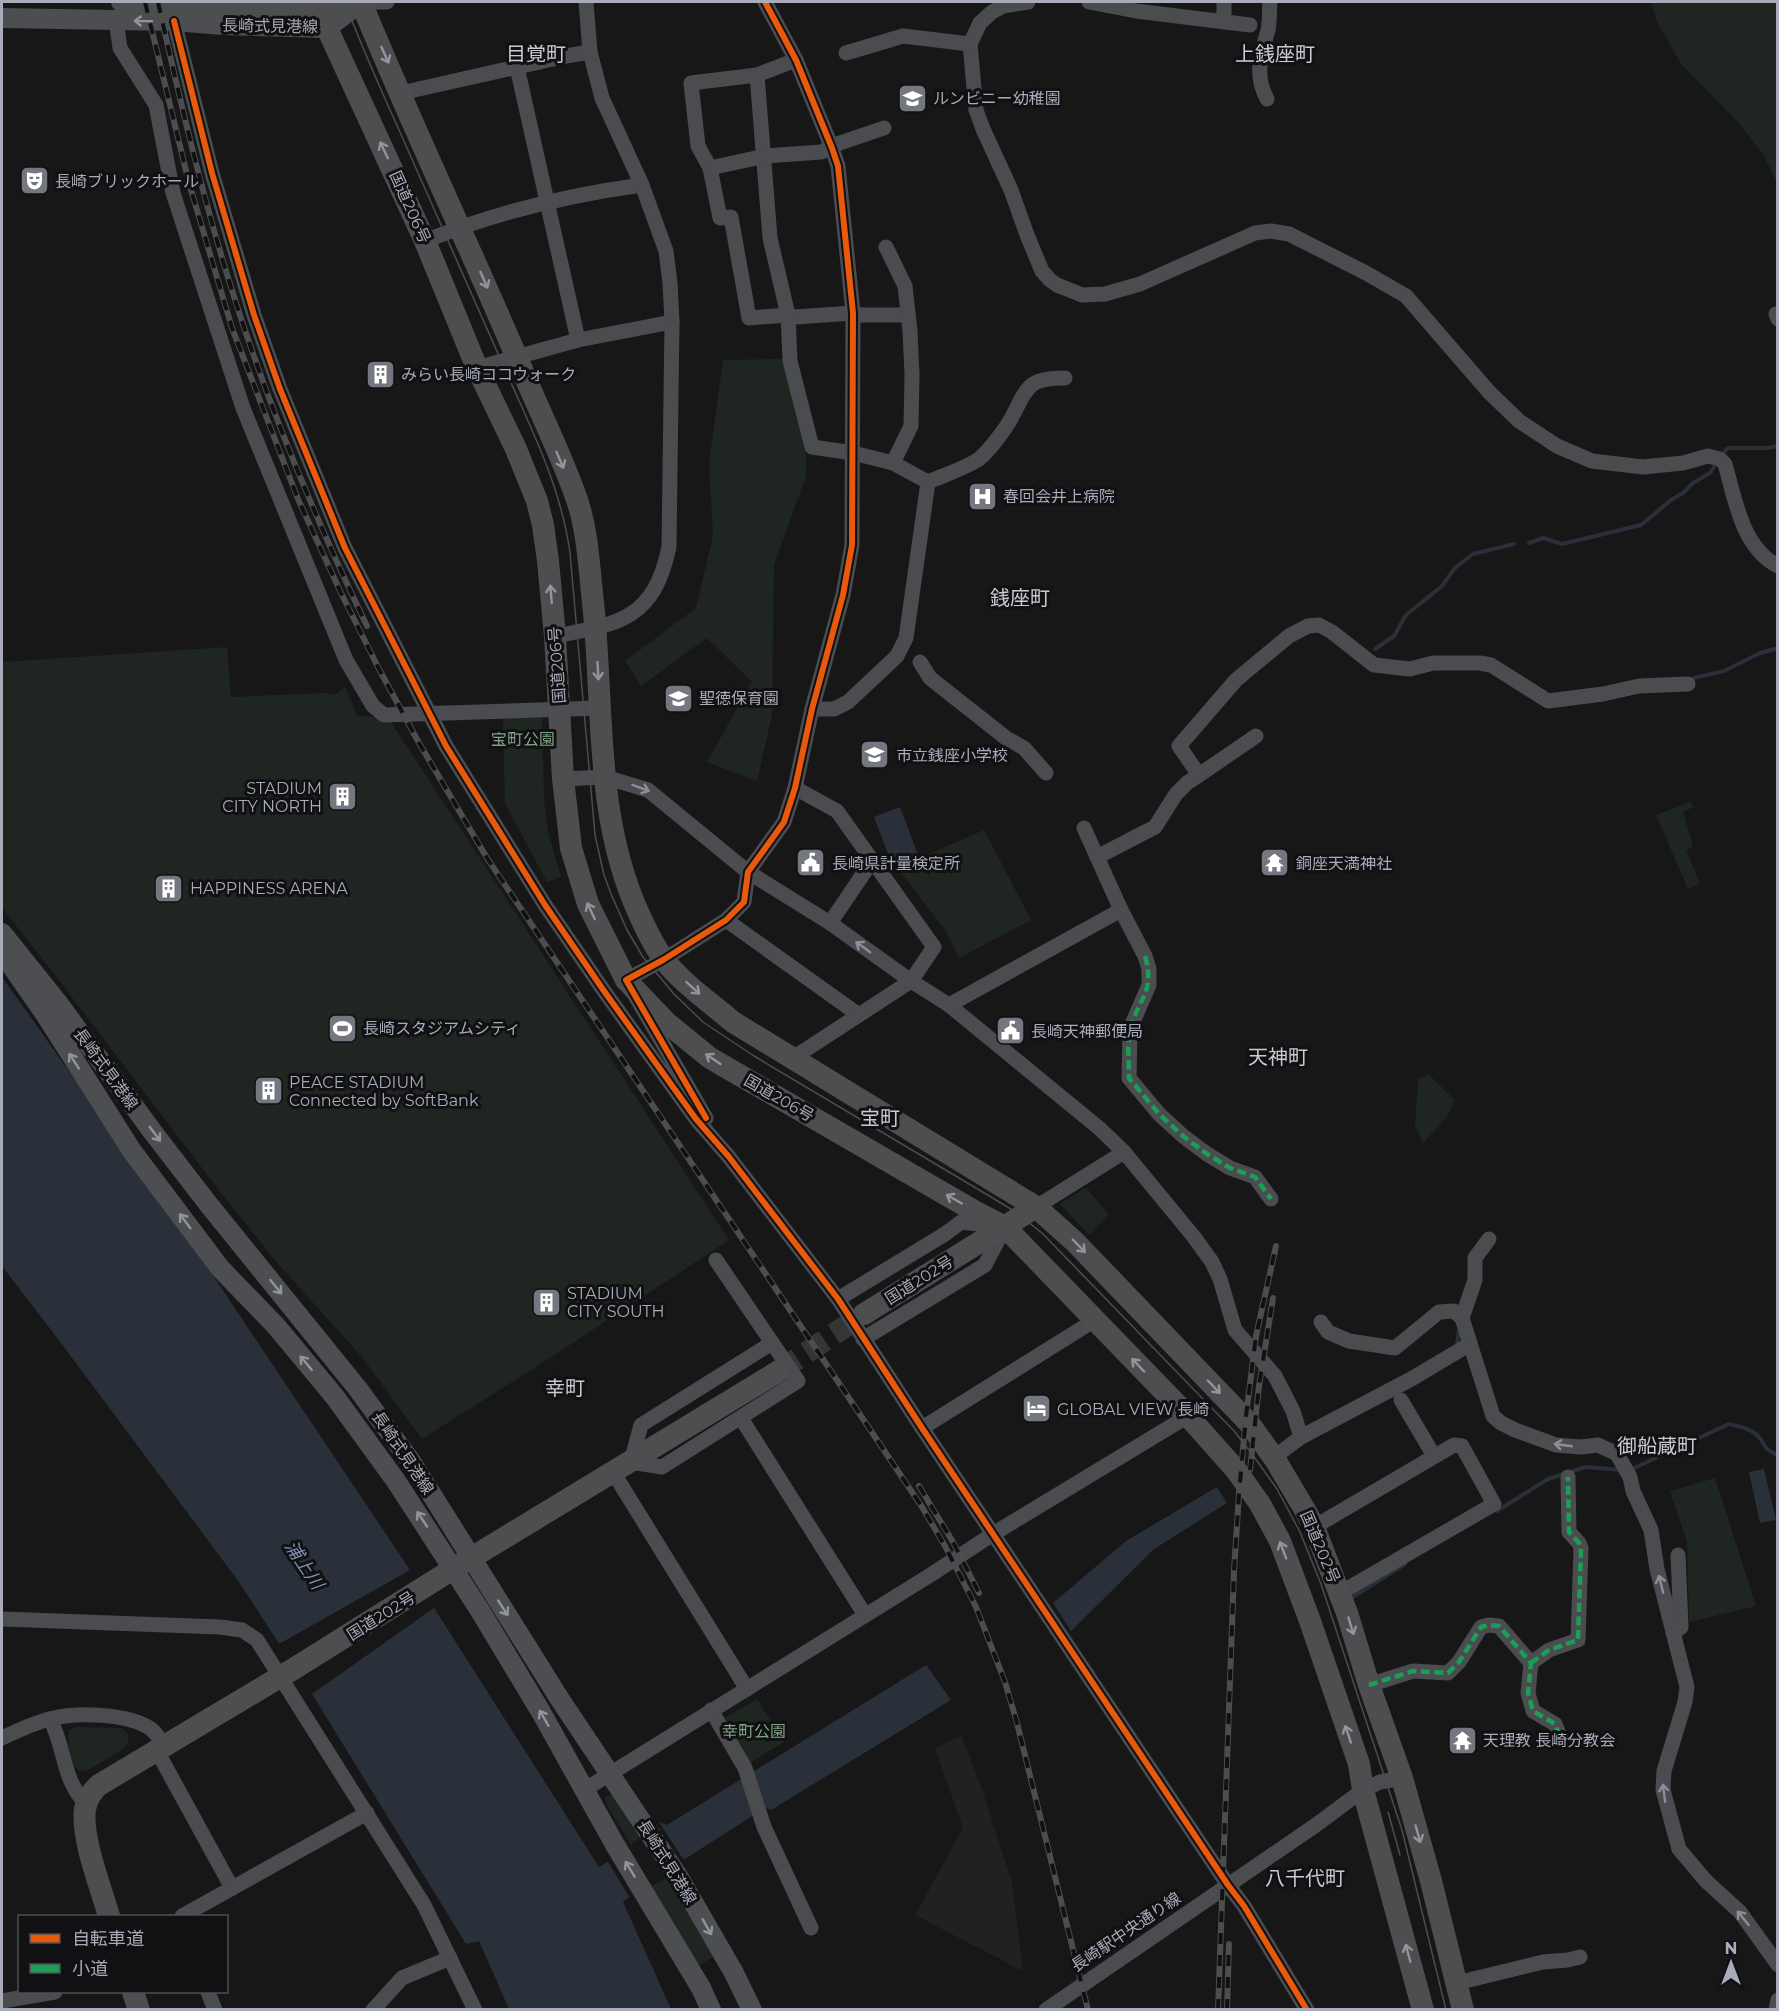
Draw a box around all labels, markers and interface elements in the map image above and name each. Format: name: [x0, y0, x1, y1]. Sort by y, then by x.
one-way arrow: [134, 15, 154, 26]
street label: 長崎式見港線: [222, 16, 318, 36]
district label: 目覚町: [506, 42, 566, 66]
district label: 上銭座町: [1235, 42, 1315, 66]
one-way arrow: [379, 46, 391, 64]
school or university icon: ルンビニー幼稚園: [896, 82, 928, 114]
place label: ルンビニー幼稚園: [933, 89, 1061, 108]
one-way arrow: [377, 141, 389, 159]
theatre icon: 長崎ブリックホール: [18, 165, 50, 197]
street label: 国道206号: [386, 168, 434, 246]
place label: 長崎ブリックホール: [55, 172, 199, 191]
one-way arrow: [479, 271, 490, 289]
building icon: みらい長崎ココウォーク: [364, 358, 396, 390]
place label: みらい長崎ココウォーク: [401, 365, 576, 384]
one-way arrow: [555, 450, 567, 468]
hospital icon: 春回会井上病院: [966, 480, 998, 512]
place label: 春回会井上病院: [1003, 487, 1115, 506]
one-way arrow: [545, 585, 556, 605]
district label: 銭座町: [990, 586, 1050, 610]
street label: 国道206号: [545, 626, 569, 704]
one-way arrow: [592, 660, 603, 680]
school or university icon: 聖徳保育園: [662, 682, 694, 714]
place label: 聖徳保育園: [699, 689, 779, 708]
park label: 宝町公園: [491, 730, 555, 749]
school or university icon: 市立銭座小学校: [859, 739, 891, 771]
place label: 市立銭座小学校: [896, 746, 1008, 765]
place label: STADIUM CITY NORTH: [222, 779, 322, 816]
building icon: STADIUM CITY NORTH: [327, 781, 359, 813]
one-way arrow: [631, 784, 649, 795]
public building icon: 長崎県計量検定所: [795, 847, 827, 879]
temple icon: 銅座天満神社: [1259, 847, 1291, 879]
place label: 長崎県計量検定所: [832, 854, 960, 873]
place label: 銅座天満神社: [1296, 854, 1392, 873]
building icon: HAPPINESS ARENA: [153, 872, 185, 904]
place label: HAPPINESS ARENA: [190, 879, 348, 898]
one-way arrow: [585, 902, 597, 920]
one-way arrow: [856, 941, 872, 953]
one-way arrow: [686, 981, 701, 995]
sports icon: 長崎スタジアムシティ: [326, 1012, 358, 1044]
public building icon: 長崎天神郵便局: [994, 1015, 1026, 1047]
place label: 長崎スタジアムシティ: [363, 1019, 521, 1038]
place label: 長崎天神郵便局: [1031, 1022, 1143, 1041]
street label: 長崎式見港線: [70, 1025, 142, 1113]
district label: 天神町: [1248, 1045, 1308, 1069]
one-way arrow: [68, 1052, 81, 1069]
one-way arrow: [705, 1053, 721, 1065]
street label: 国道206号: [741, 1070, 817, 1126]
place label: PEACE STADIUM Connected by SoftBank: [289, 1073, 479, 1110]
building icon: PEACE STADIUM Connected by SoftBank: [252, 1075, 284, 1107]
district label: 宝町: [860, 1106, 900, 1130]
one-way arrow: [148, 1126, 161, 1142]
one-way arrow: [946, 1193, 963, 1205]
one-way arrow: [178, 1214, 191, 1230]
one-way arrow: [1072, 1239, 1086, 1254]
street label: 国道202号: [881, 1252, 957, 1308]
one-way arrow: [270, 1278, 283, 1294]
place label: STADIUM CITY SOUTH: [567, 1284, 665, 1321]
building icon: STADIUM CITY SOUTH: [530, 1286, 562, 1318]
one-way arrow: [299, 1356, 313, 1371]
one-way arrow: [1131, 1357, 1146, 1372]
district label: 幸町: [545, 1376, 585, 1400]
one-way arrow: [1207, 1379, 1221, 1394]
hotel icon: GLOBAL VIEW 長崎: [1020, 1393, 1052, 1425]
place label: GLOBAL VIEW 長崎: [1057, 1400, 1209, 1419]
street label: 長崎式見港線: [368, 1408, 438, 1498]
district label: 御船蔵町: [1617, 1434, 1697, 1458]
one-way arrow: [1553, 1440, 1573, 1451]
street label: 国道202号: [1296, 1508, 1344, 1586]
one-way arrow: [416, 1512, 428, 1528]
water label: 浦上川: [280, 1536, 329, 1595]
one-way arrow: [1277, 1541, 1288, 1560]
one-way arrow: [1655, 1574, 1667, 1593]
street label: 国道202号: [343, 1588, 419, 1644]
one-way arrow: [497, 1599, 509, 1616]
one-way arrow: [1346, 1616, 1357, 1635]
one-way arrow: [538, 1710, 550, 1727]
park label: 幸町公園: [722, 1722, 786, 1741]
temple icon: 天理教 長崎分教会: [1446, 1724, 1478, 1756]
one-way arrow: [1342, 1725, 1353, 1744]
place label: 天理教 長崎分教会: [1483, 1731, 1615, 1750]
one-way arrow: [1659, 1784, 1670, 1803]
street label: 長崎式見港線: [634, 1816, 700, 1908]
one-way arrow: [1413, 1824, 1424, 1843]
one-way arrow: [623, 1861, 635, 1878]
district label: 八千代町: [1265, 1866, 1345, 1890]
street label: 長崎駅中央通り線: [1068, 1888, 1184, 1976]
one-way arrow: [1737, 1910, 1750, 1926]
legend: [18, 1915, 228, 1993]
one-way arrow: [702, 1917, 713, 1935]
text: 自転車道: [72, 1928, 144, 1950]
north arrow: [1701, 1933, 1761, 1993]
text: N: [1725, 1939, 1737, 1958]
one-way arrow: [1402, 1944, 1413, 1963]
text: 小道: [72, 1958, 108, 1980]

